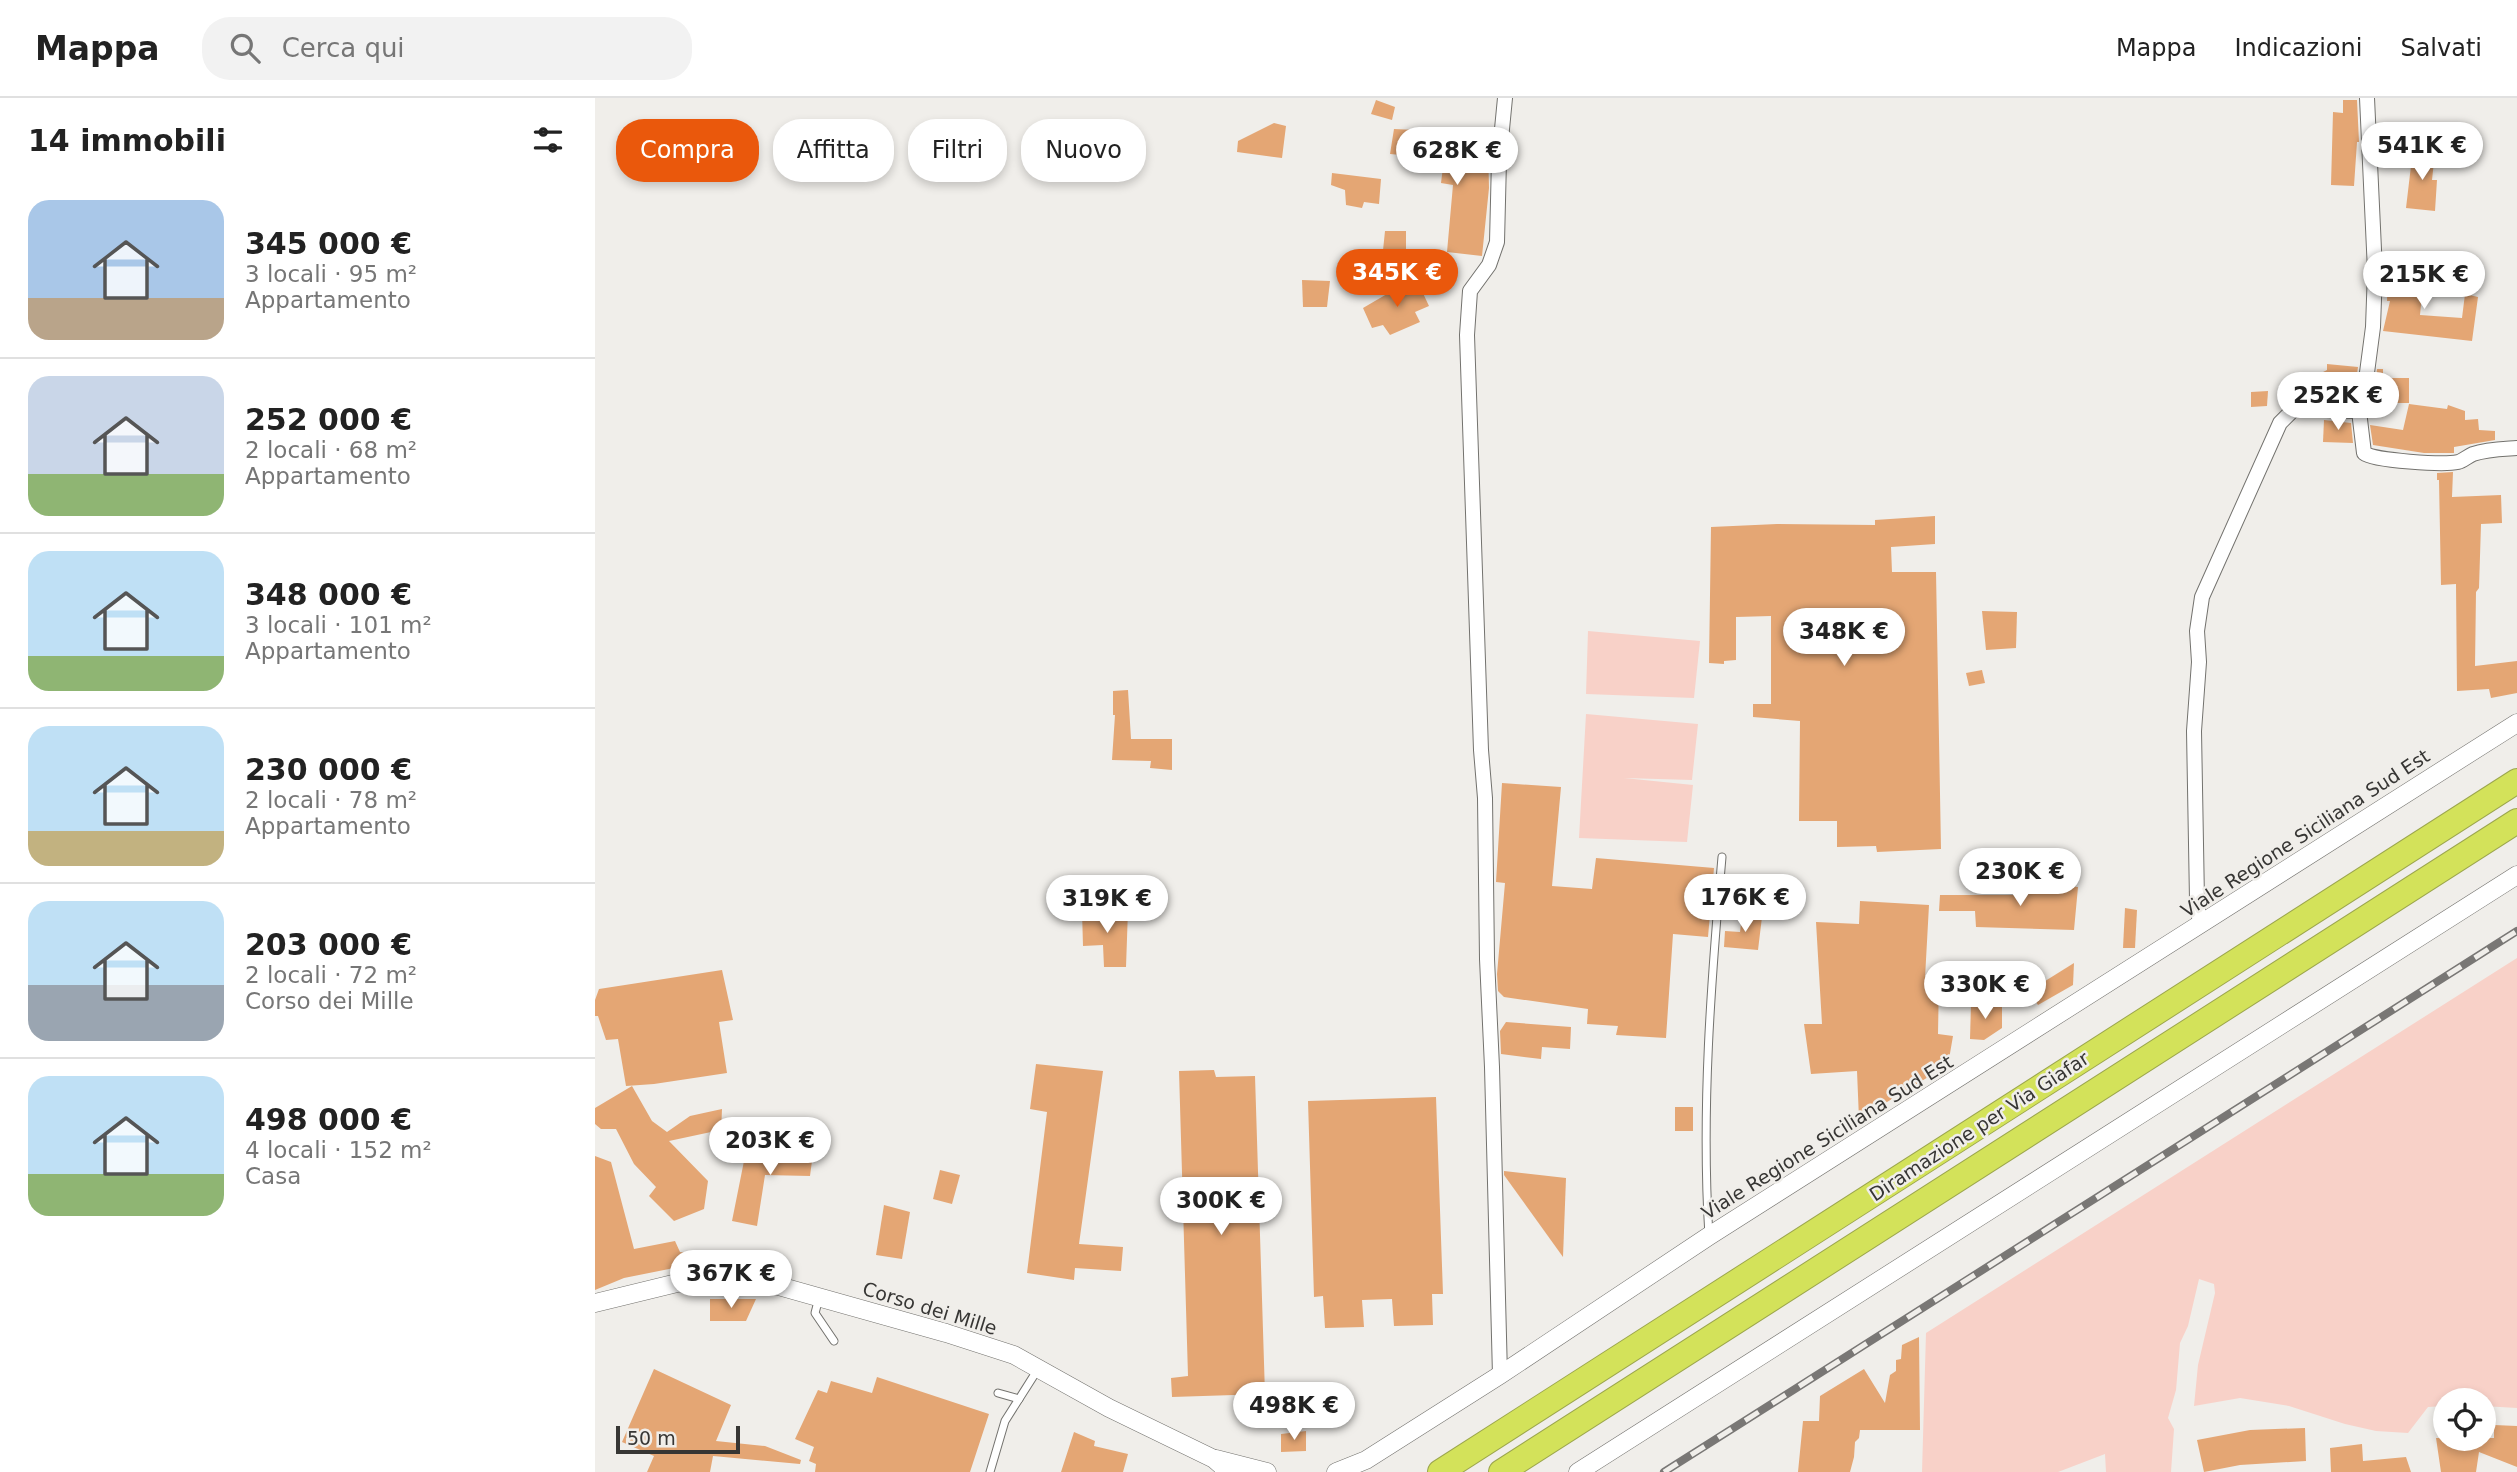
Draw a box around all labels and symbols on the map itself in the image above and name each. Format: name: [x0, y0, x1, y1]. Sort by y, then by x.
pin: 541K €: [2365, 122, 2479, 182]
pin: 628K €: [1400, 127, 1514, 187]
pin: 345K €: [1340, 250, 1454, 309]
pin: 215K €: [2367, 252, 2481, 311]
pin: 252K €: [2281, 372, 2395, 432]
pin: 348K €: [1787, 608, 1901, 668]
street label: Viale Regione Siciliana Sud Est: [2177, 744, 2433, 922]
pin: 230K €: [1963, 848, 2077, 908]
pin: 176K €: [1688, 874, 1802, 934]
pin: 319K €: [1050, 876, 1164, 935]
pin: 330K €: [1928, 962, 2042, 1021]
street label: Diramazione per Via Giafar: [1865, 1047, 2093, 1205]
street label: Viale Regione Siciliana Sud Est: [1697, 1050, 1957, 1224]
pin: 203K €: [713, 1118, 827, 1177]
pin: 300K €: [1164, 1178, 1278, 1237]
pin: 367K €: [674, 1250, 788, 1310]
street label: Corso dei Mille: [860, 1277, 1000, 1339]
pin: 498K €: [1237, 1382, 1351, 1442]
scale bar: [616, 1423, 740, 1455]

